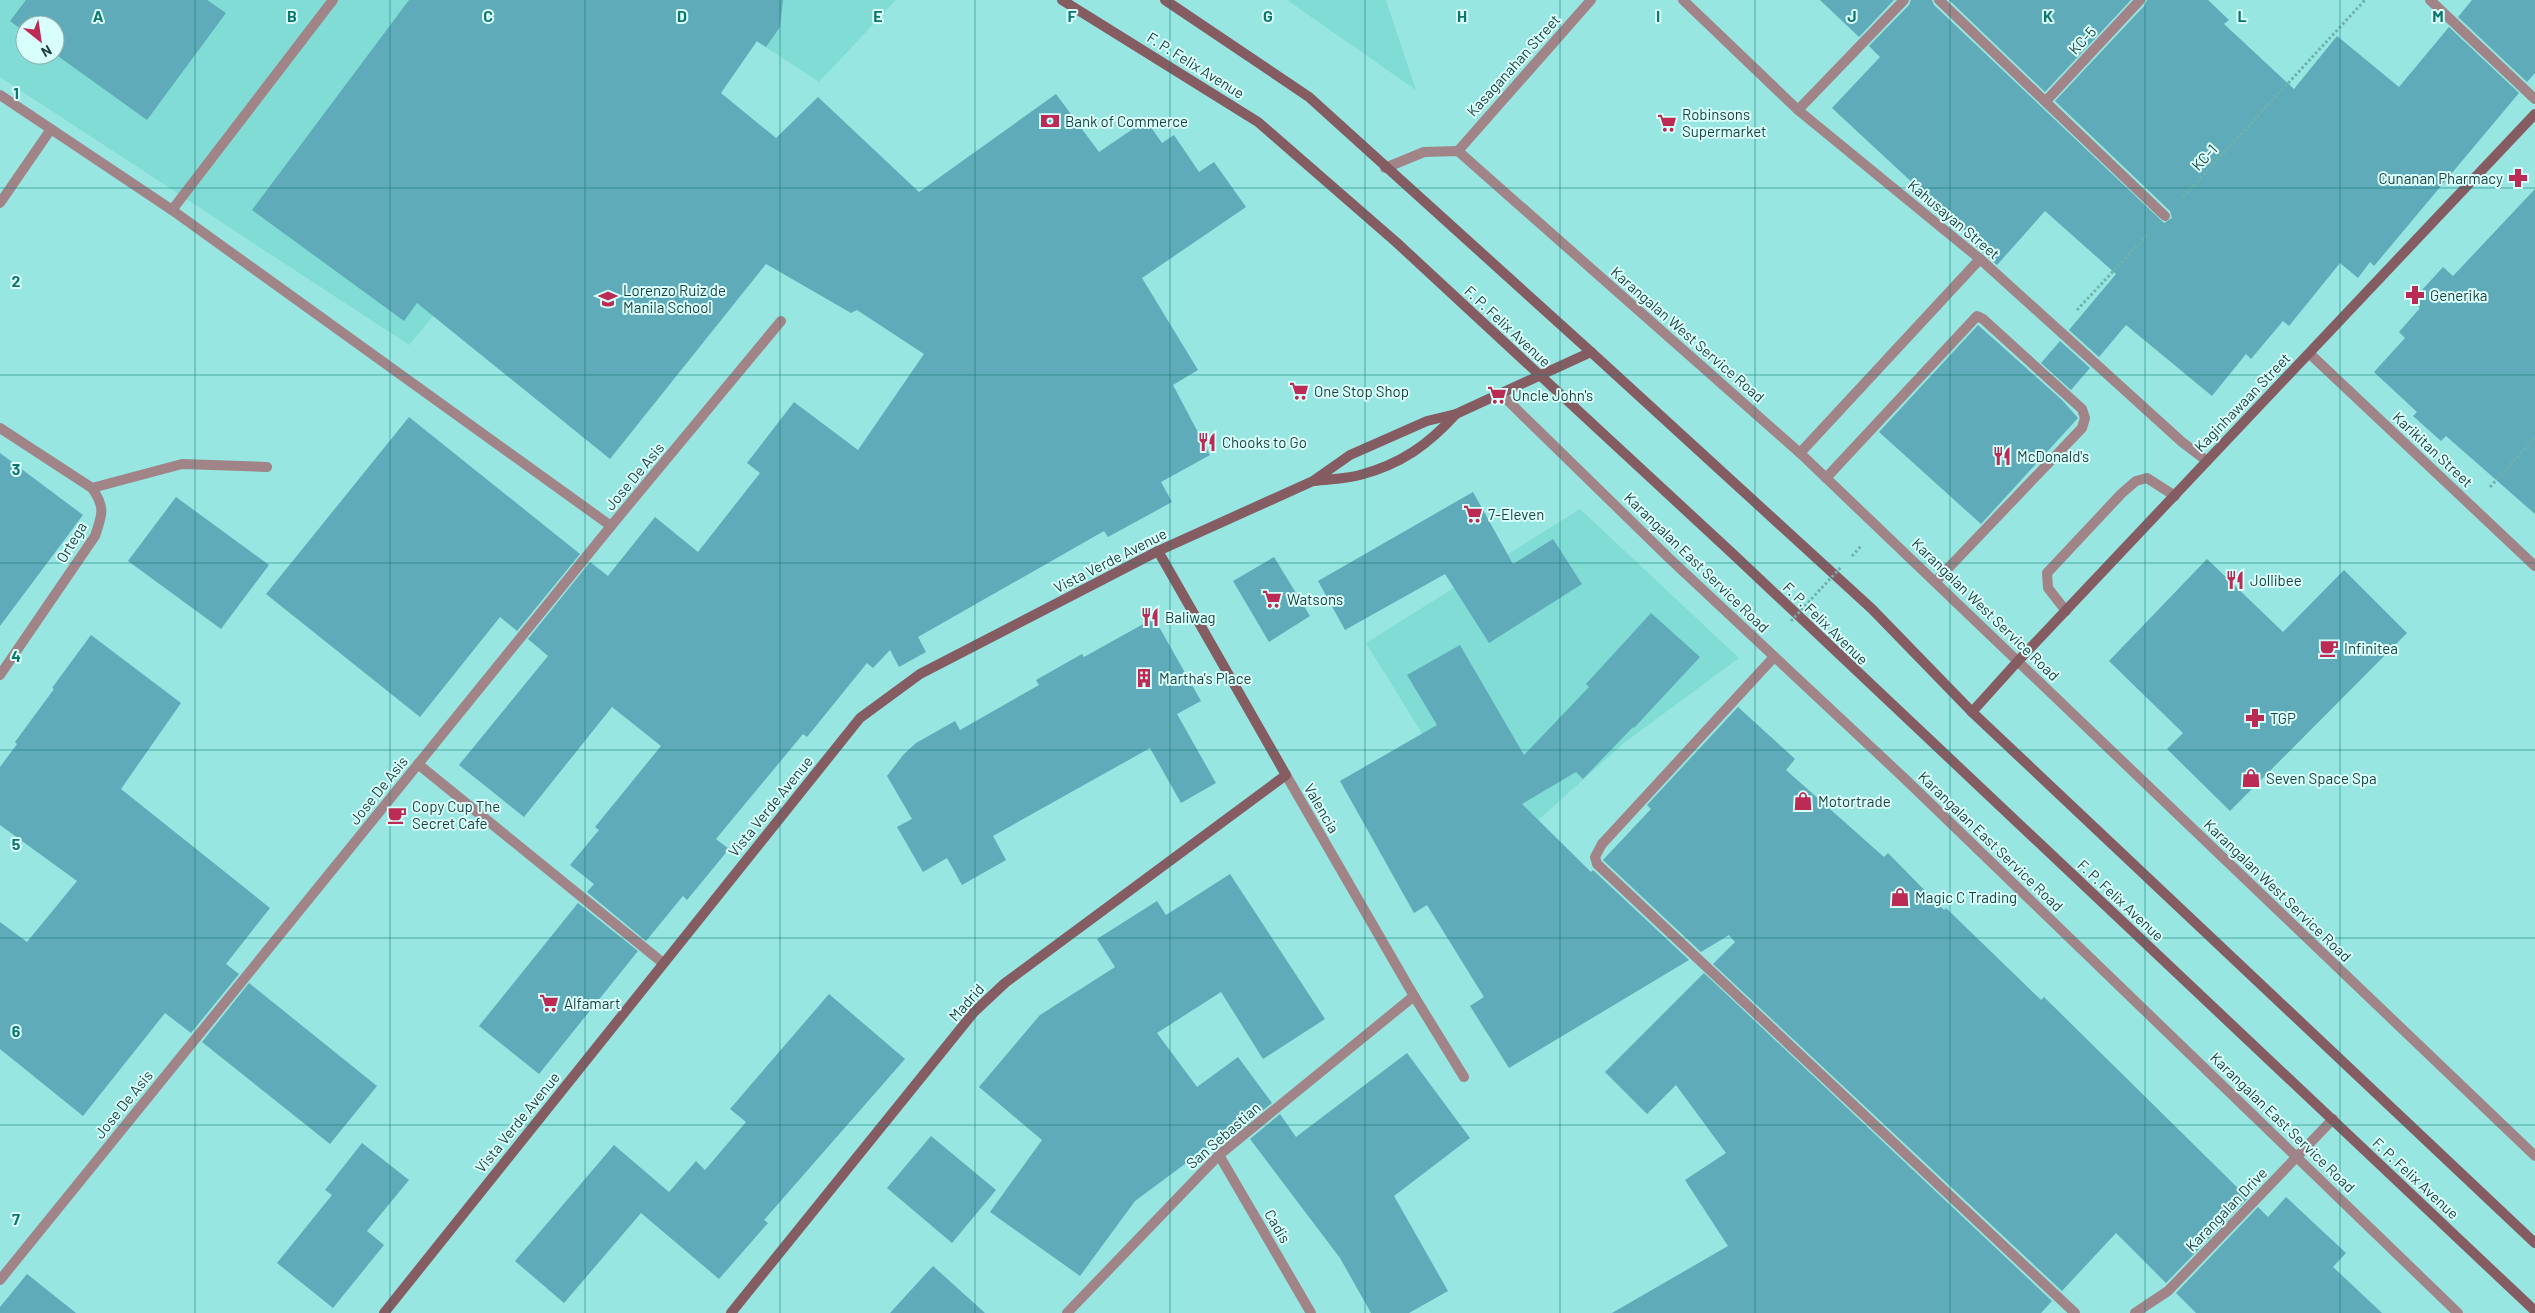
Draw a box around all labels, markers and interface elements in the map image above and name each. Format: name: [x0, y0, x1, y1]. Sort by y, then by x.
text: A: [93, 6, 104, 25]
text: B: [287, 6, 297, 25]
text: C: [483, 6, 493, 25]
text: D: [677, 6, 687, 25]
text: E: [873, 6, 883, 25]
text: F: [1068, 6, 1077, 25]
text: G: [1263, 6, 1273, 25]
text: H: [1457, 6, 1467, 25]
text: I: [1656, 6, 1660, 25]
text: J: [1847, 6, 1857, 25]
text: K: [2043, 6, 2053, 25]
text: L: [2237, 6, 2247, 25]
text: M: [2432, 6, 2444, 25]
street label: Kasaganahan Street: [1463, 10, 1563, 120]
north arrow: [15, 15, 65, 65]
street label: KC-5: [2065, 22, 2099, 58]
street label: F. P. Felix Avenue: [1144, 28, 1248, 102]
text: N: [38, 42, 55, 61]
text: 1: [13, 83, 19, 102]
place label: Robinsons Supermarket: [1682, 105, 1767, 140]
bank icon: Bank of Commerce: [1039, 110, 1061, 132]
place label: Bank of Commerce: [1065, 112, 1188, 130]
supermarket icon: Robinsons Supermarket: [1656, 112, 1678, 134]
street label: KC-1: [2187, 140, 2221, 174]
pharmacy icon: Cunanan Pharmacy: [2507, 167, 2529, 189]
place label: Cunanan Pharmacy: [2378, 169, 2503, 187]
street label: Kahusayan Street: [1904, 175, 2004, 263]
street label: Karangalan West Service Road: [1608, 262, 1768, 406]
text: 2: [12, 271, 21, 290]
place label: Lorenzo Ruiz de Manila School: [623, 281, 726, 316]
street label: F. P. Felix Avenue: [1461, 281, 1555, 371]
pharmacy icon: Generika: [2404, 284, 2426, 306]
place label: Generika: [2430, 286, 2487, 304]
school or university icon: Lorenzo Ruiz de Manila School: [597, 288, 619, 310]
street label: Kaginhawaan Street: [2190, 349, 2294, 455]
supermarket icon: One Stop Shop: [1288, 380, 1310, 402]
place label: One Stop Shop: [1314, 382, 1409, 400]
supermarket icon: Uncle John's: [1486, 384, 1508, 406]
place label: Uncle John's: [1512, 386, 1593, 404]
street label: Karikitan Street: [2389, 407, 2477, 491]
restaurant icon: Chooks to Go: [1196, 431, 1218, 453]
place label: Chooks to Go: [1222, 433, 1307, 451]
street label: Jose De Asis: [601, 439, 667, 513]
restaurant icon: McDonald's: [1991, 445, 2013, 467]
place label: McDonald's: [2017, 447, 2089, 465]
text: 3: [12, 459, 20, 478]
street label: Karangalan East Service Road: [1621, 488, 1773, 636]
supermarket icon: 7-Eleven: [1462, 503, 1484, 525]
place label: 7-Eleven: [1488, 505, 1544, 523]
street label: Ortega: [52, 519, 90, 565]
street label: Vista Verde Avenue: [1051, 524, 1169, 596]
street label: Karangalan West Service Road: [1909, 534, 2063, 684]
restaurant icon: Jollibee: [2224, 569, 2246, 591]
place label: Jollibee: [2250, 571, 2302, 589]
street label: F. P. Felix Avenue: [1780, 578, 1872, 668]
supermarket icon: Watsons: [1261, 588, 1283, 610]
place label: Watsons: [1287, 590, 1343, 608]
restaurant icon: Baliwag: [1139, 606, 1161, 628]
place label: Baliwag: [1165, 608, 1216, 626]
cafe icon: Infinitea: [2318, 637, 2340, 659]
place label: Infinitea: [2344, 639, 2398, 657]
text: 4: [11, 646, 21, 665]
building icon: Martha's Place: [1133, 667, 1155, 689]
place label: Martha's Place: [1159, 669, 1251, 687]
pharmacy icon: TGP: [2244, 707, 2266, 729]
place label: TGP: [2270, 709, 2296, 727]
street label: Jose De Asis: [345, 752, 411, 828]
street label: Vista Verde Avenue: [724, 752, 816, 860]
street label: Karangalan East Service Road: [1915, 767, 2067, 915]
shop icon: Seven Space Spa: [2240, 767, 2262, 789]
place label: Seven Space Spa: [2266, 769, 2377, 787]
street label: Valencia: [1301, 780, 1343, 836]
shop icon: Motortrade: [1792, 790, 1814, 812]
place label: Motortrade: [1818, 792, 1891, 810]
place label: Copy Cup The Secret Cafe: [412, 797, 500, 832]
cafe icon: Copy Cup The Secret Cafe: [386, 804, 408, 826]
street label: Karangalan West Service Road: [2201, 815, 2355, 965]
text: 5: [12, 834, 21, 853]
street label: F. P. Felix Avenue: [2074, 855, 2168, 945]
shop icon: Magic C Trading: [1889, 886, 1911, 908]
place label: Magic C Trading: [1915, 888, 2017, 906]
street label: Madrid: [945, 980, 987, 1024]
supermarket icon: Alfamart: [538, 992, 560, 1014]
place label: Alfamart: [564, 994, 621, 1012]
text: 6: [12, 1021, 21, 1040]
street label: Karangalan East Service Road: [2207, 1048, 2359, 1196]
street label: Jose De Asis: [90, 1066, 156, 1142]
street label: Vista Verde Avenue: [471, 1068, 563, 1176]
street label: San Sebastian: [1182, 1098, 1264, 1172]
street label: F. P. Felix Avenue: [2369, 1133, 2463, 1223]
street label: Karangalan Drive: [2182, 1163, 2270, 1255]
street label: Cadis: [1261, 1206, 1295, 1246]
text: 7: [12, 1209, 20, 1228]

